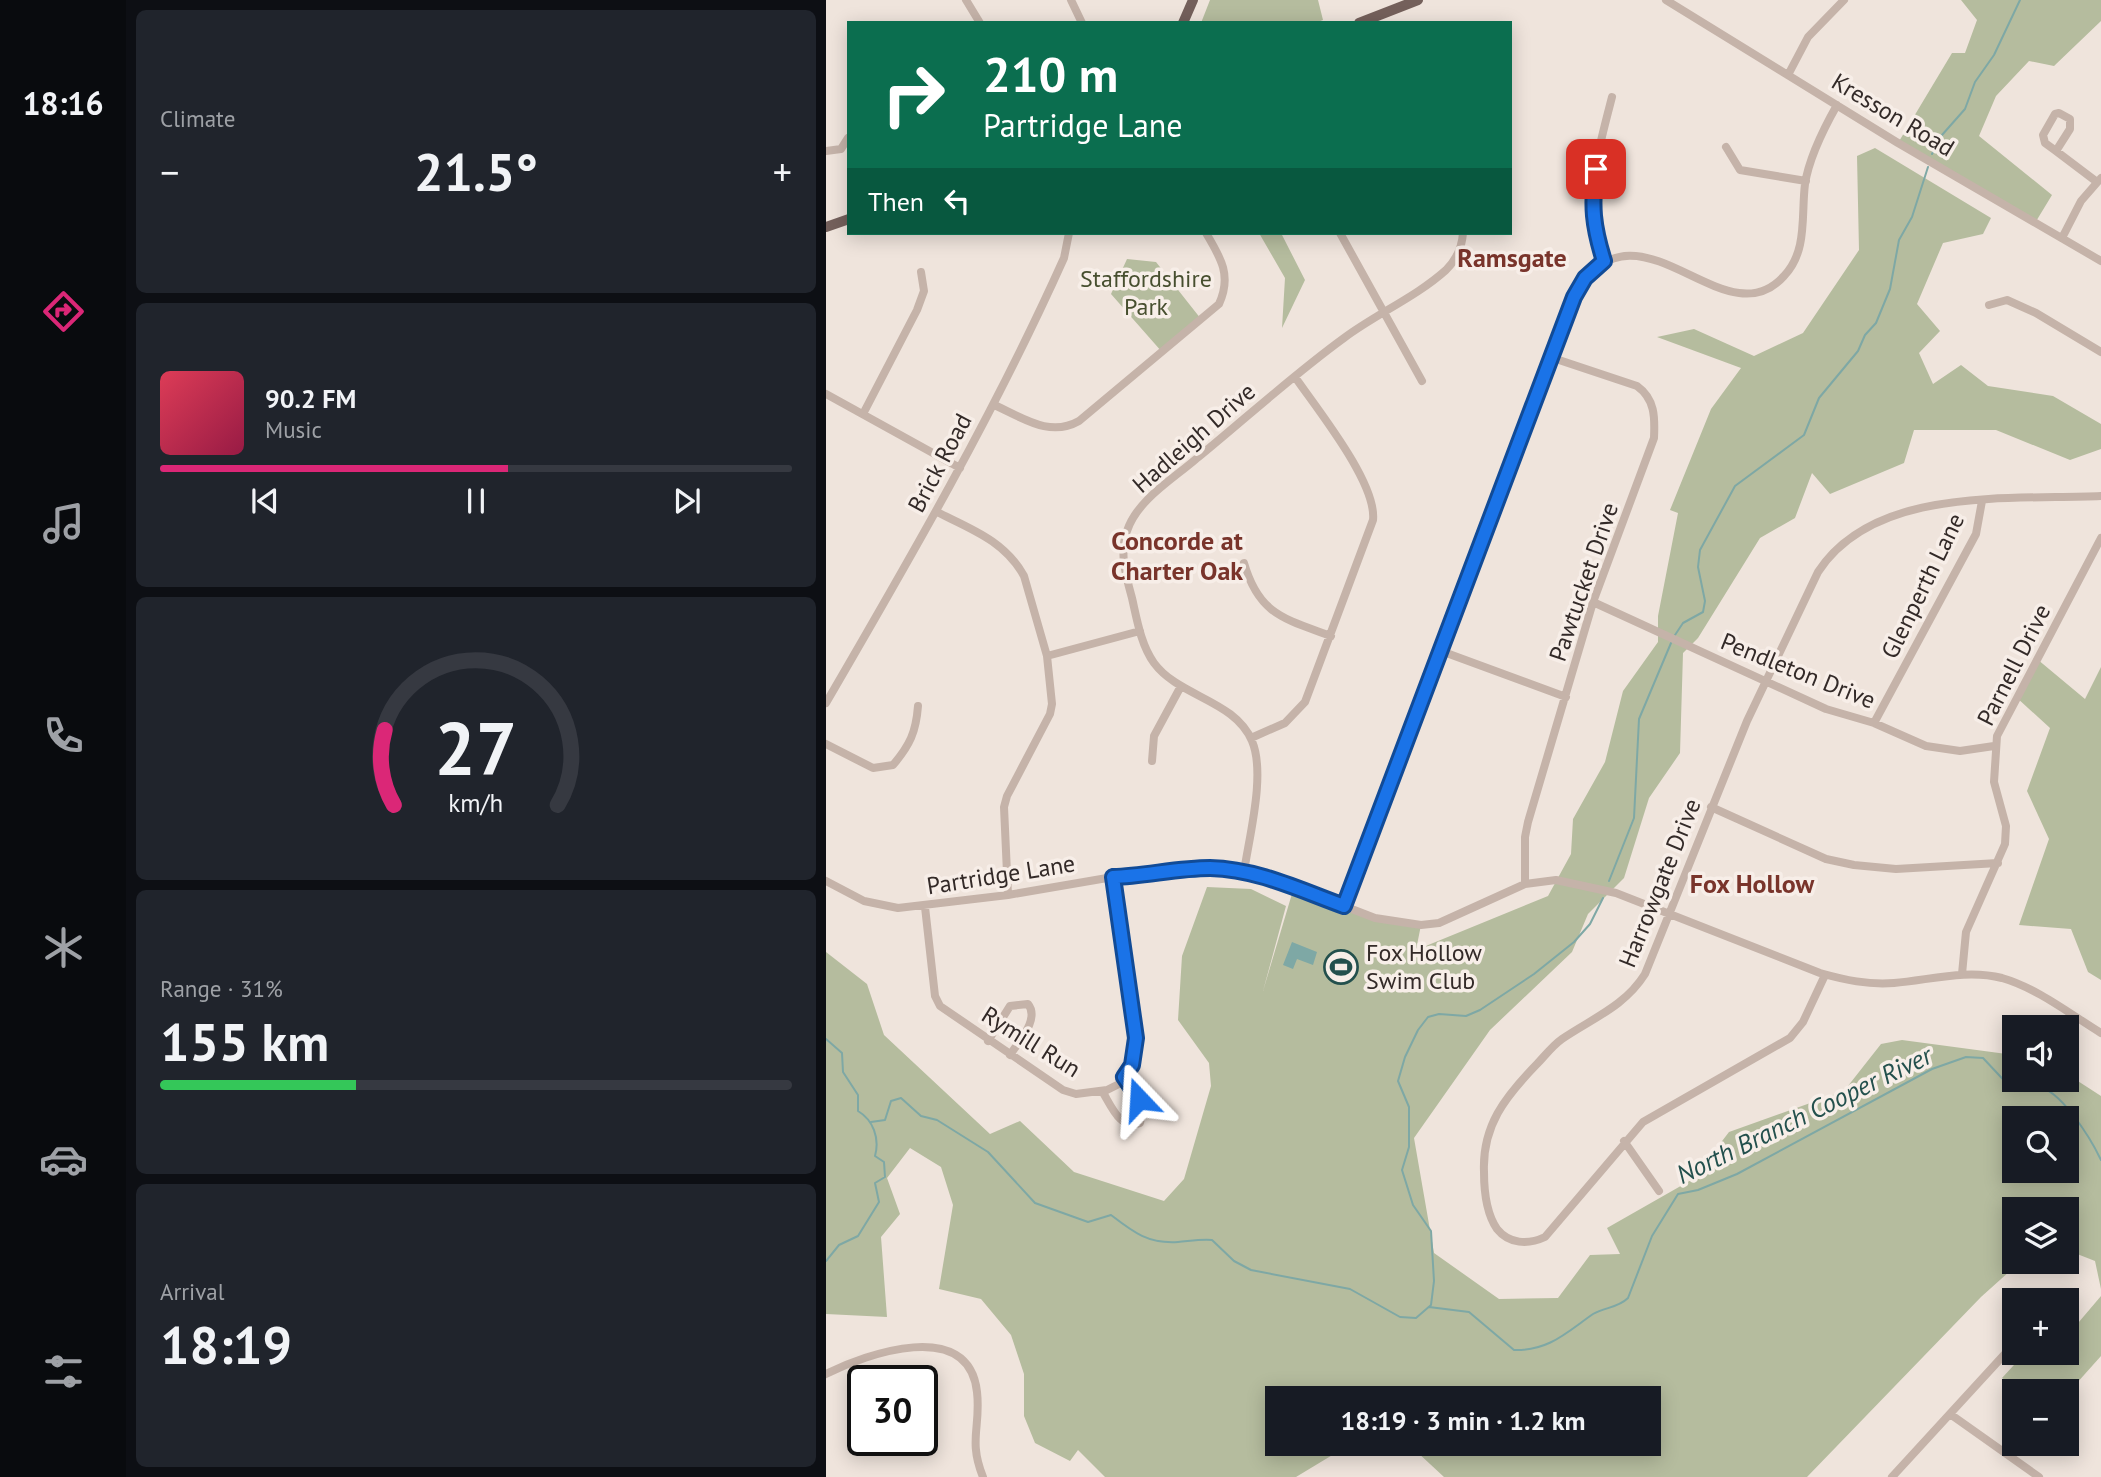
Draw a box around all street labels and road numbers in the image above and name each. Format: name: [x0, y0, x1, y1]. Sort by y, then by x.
street label: Kresson Road: [1826, 66, 1960, 163]
street label: Hadleigh Drive: [1126, 376, 1261, 499]
street label: Brick Road: [901, 408, 978, 517]
street label: Pawtucket Drive: [1542, 498, 1625, 665]
street label: Glenperth Lane: [1874, 508, 1971, 664]
street label: Parnell Drive: [1970, 599, 2057, 731]
street label: Pendleton Drive: [1716, 625, 1880, 716]
street label: Harrowgate Drive: [1612, 794, 1708, 972]
street label: Partridge Lane: [925, 847, 1077, 902]
street label: Rymill Run: [976, 999, 1087, 1084]

